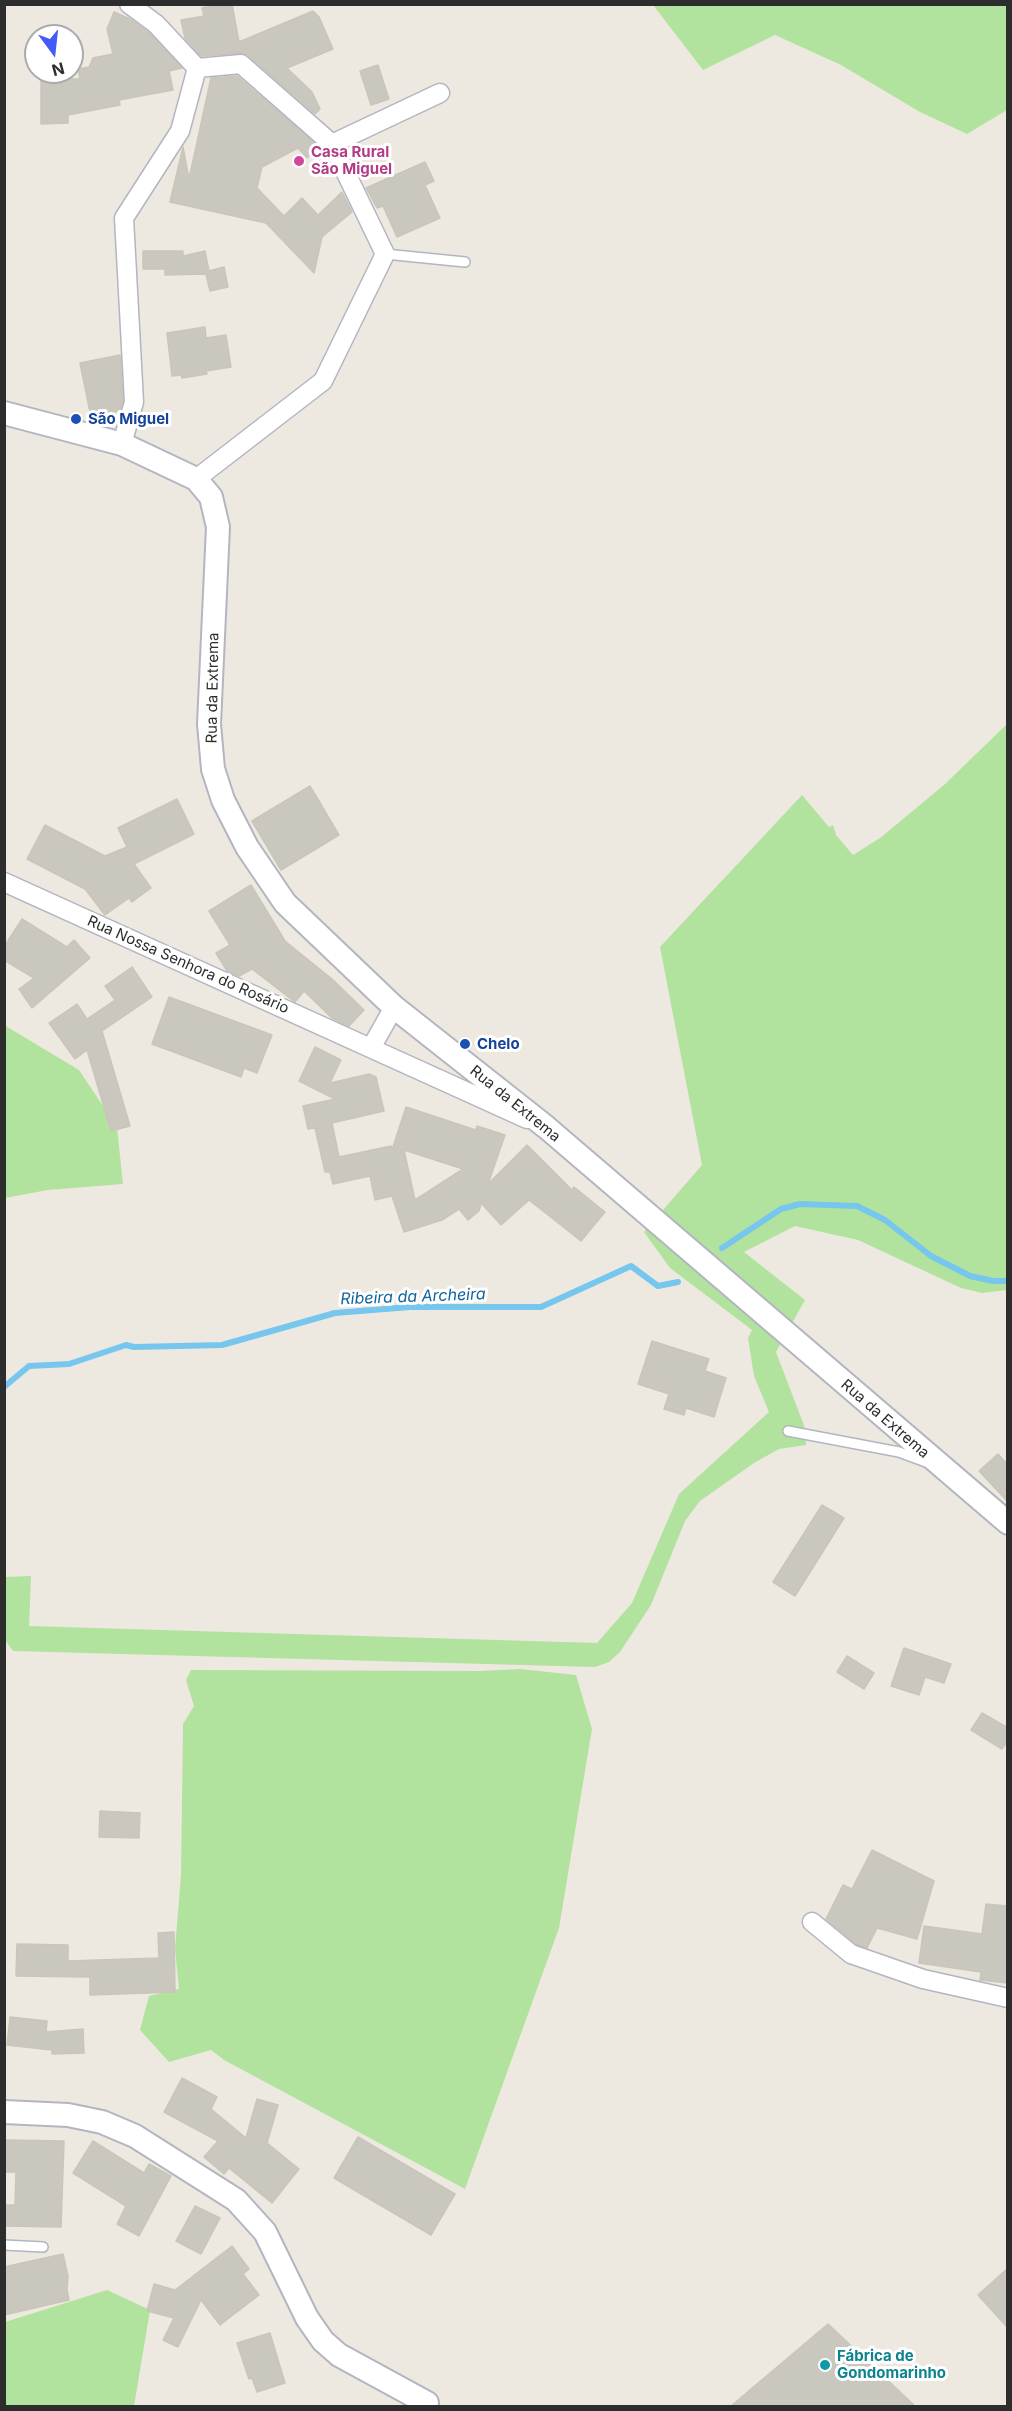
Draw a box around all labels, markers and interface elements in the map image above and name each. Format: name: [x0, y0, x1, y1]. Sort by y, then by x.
north arrow: [24, 24, 84, 84]
text: N: [50, 58, 67, 81]
place label: Casa Rural São Miguel: [311, 143, 392, 178]
marker: Casa Rural São Miguel: [292, 154, 306, 168]
place label: São Miguel: [88, 410, 169, 428]
marker: São Miguel: [69, 412, 83, 426]
street label: Rua da Extrema: [203, 632, 223, 744]
street label: Rua Nossa Senhora do Rosário: [84, 912, 292, 1018]
place label: Chelo: [477, 1035, 520, 1053]
marker: Chelo: [458, 1037, 472, 1051]
street label: Rua da Extrema: [466, 1062, 564, 1146]
water label: Ribeira da Archeira: [340, 1285, 486, 1309]
street label: Rua da Extrema: [837, 1376, 933, 1462]
place label: Fábrica de Gondomarinho: [837, 2347, 946, 2382]
marker: Fábrica de Gondomarinho: [818, 2358, 832, 2372]

